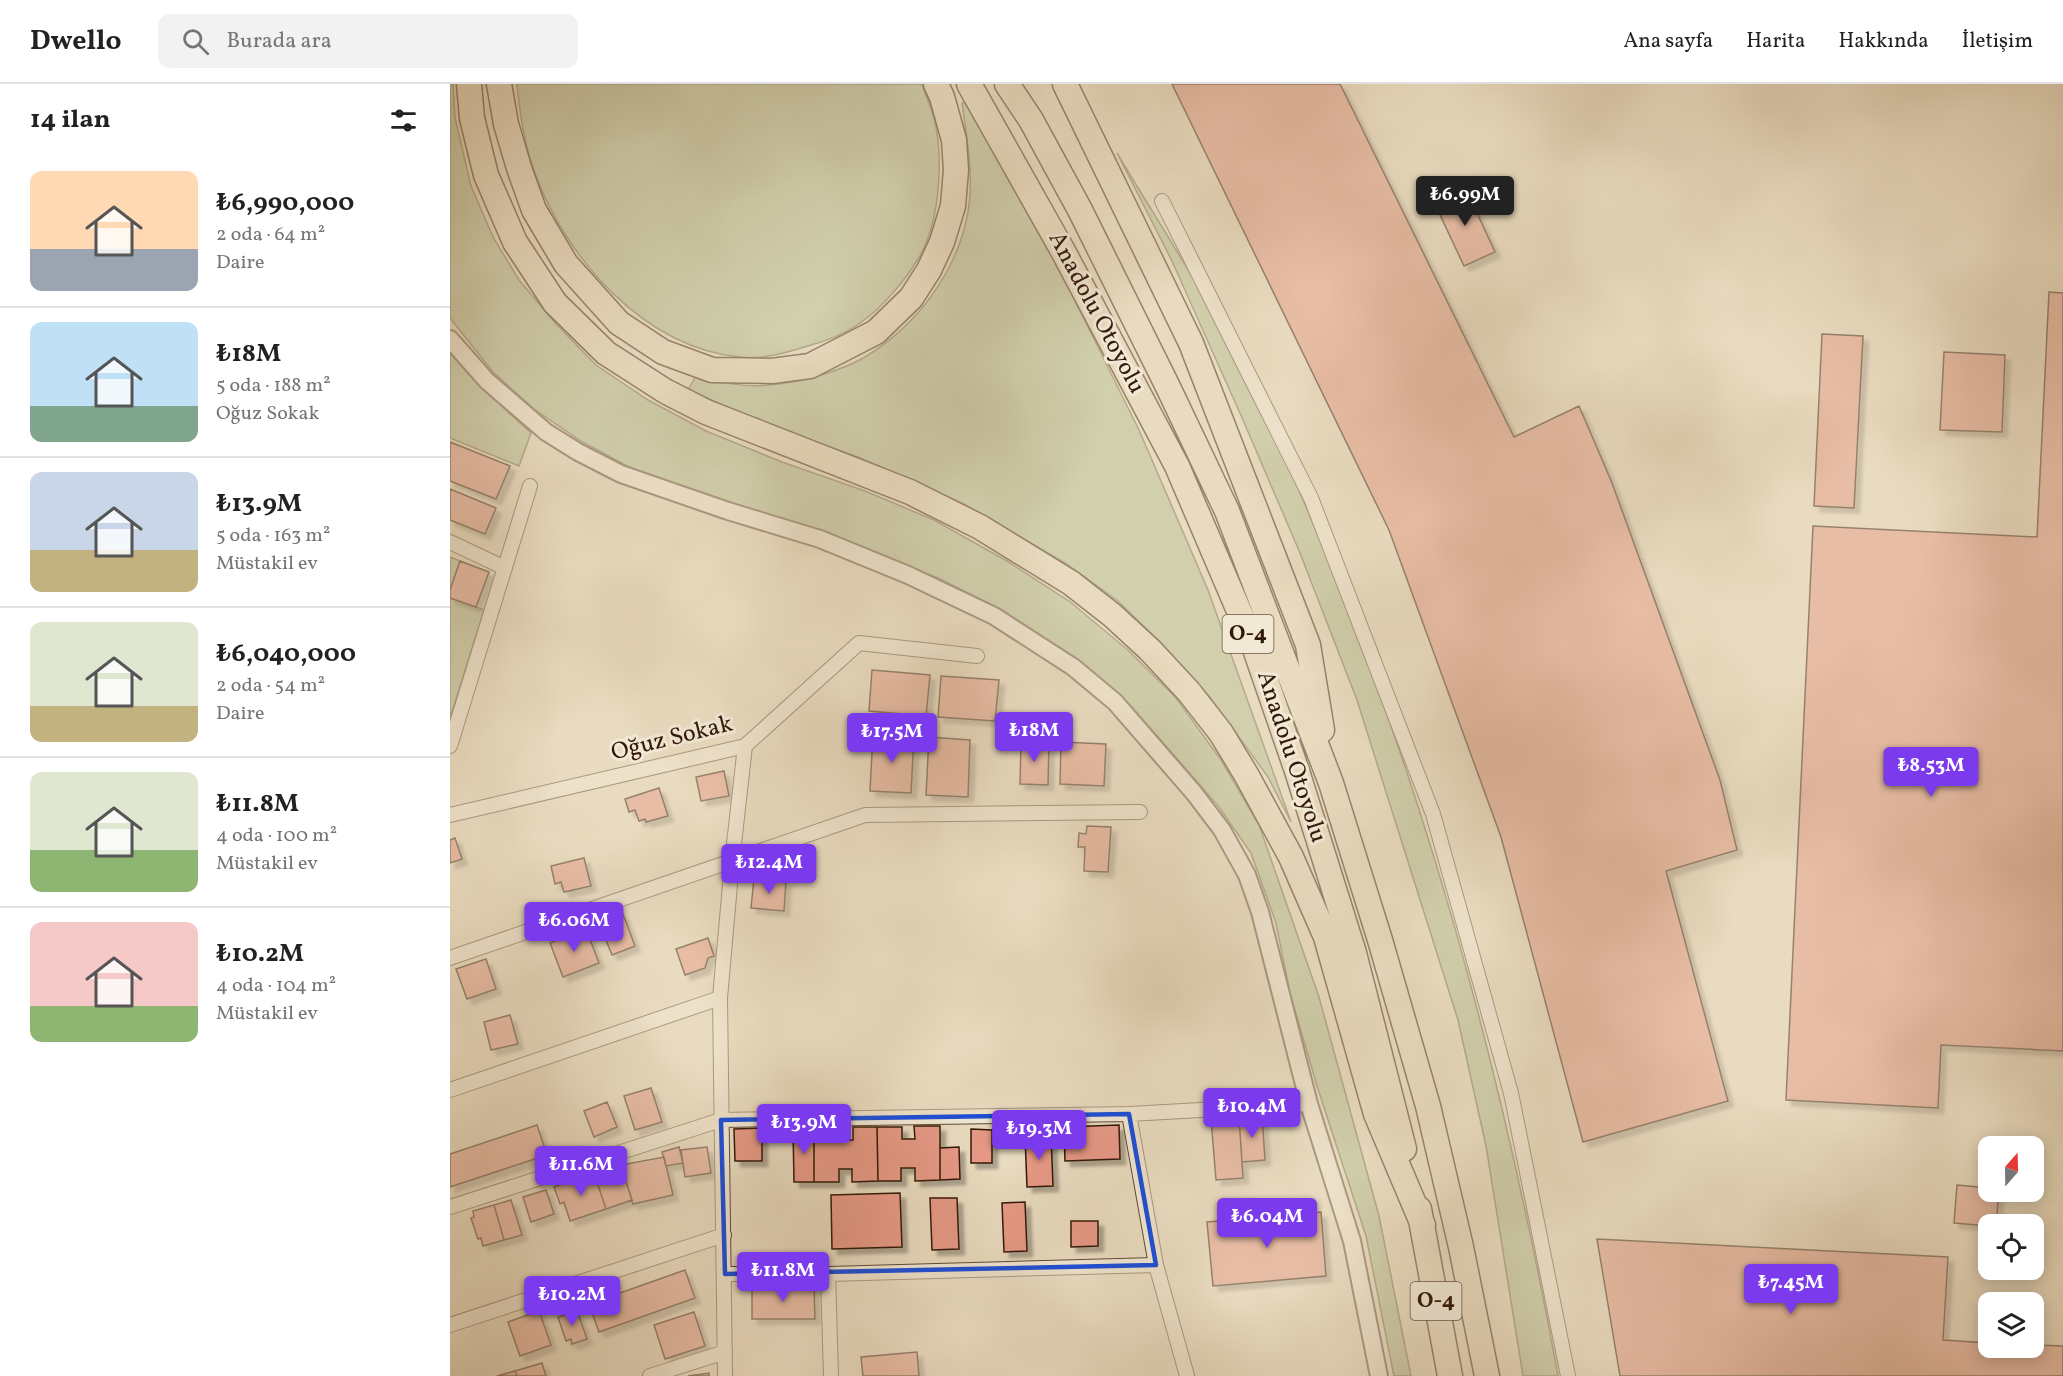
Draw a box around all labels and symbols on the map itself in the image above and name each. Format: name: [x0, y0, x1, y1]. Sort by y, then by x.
pin: ₺6.99M: [1416, 176, 1514, 227]
street label: Anadolu Otoyolu: [1039, 226, 1153, 400]
road number: O-4: [1222, 615, 1274, 653]
street label: Anadolu Otoyolu: [1247, 667, 1335, 847]
street label: Oğuz Sokak: [608, 707, 736, 771]
pin: ₺18M: [998, 712, 1070, 763]
pin: ₺17.5M: [843, 713, 941, 764]
pin: ₺8.53M: [1882, 747, 1980, 798]
pin: ₺12.4M: [720, 844, 818, 895]
pin: ₺6.06M: [525, 902, 623, 953]
pin: ₺10.4M: [1203, 1088, 1301, 1139]
pin: ₺13.9M: [755, 1104, 853, 1155]
pin: ₺19.3M: [990, 1110, 1088, 1161]
north arrow: [1978, 1136, 2044, 1202]
pin: ₺11.6M: [532, 1146, 630, 1197]
pin: ₺6.04M: [1218, 1198, 1316, 1249]
pin: ₺11.8M: [734, 1252, 832, 1303]
pin: ₺7.45M: [1742, 1264, 1840, 1315]
pin: ₺10.2M: [523, 1276, 621, 1327]
road number: O-4: [1410, 1282, 1462, 1320]

